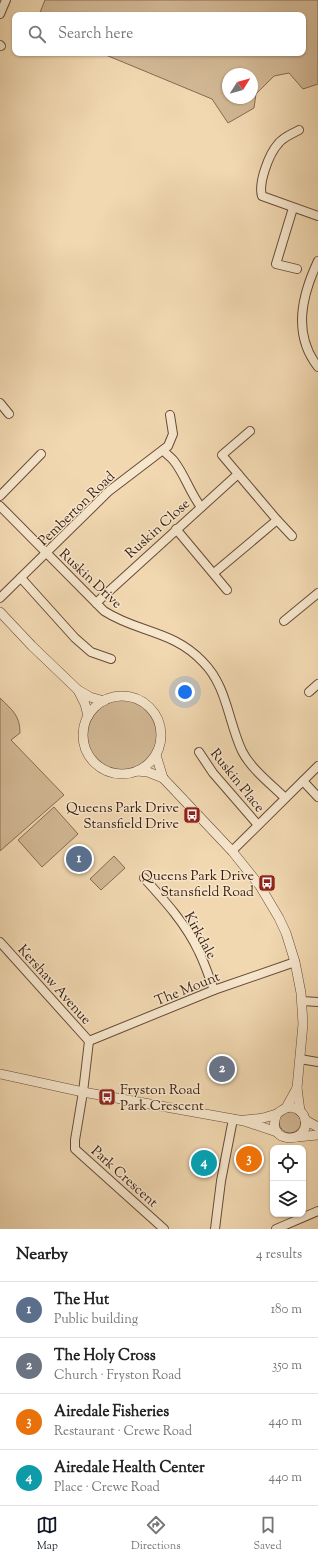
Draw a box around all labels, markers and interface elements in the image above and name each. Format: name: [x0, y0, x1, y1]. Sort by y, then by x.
search box: [12, 12, 306, 56]
icon: search: [26, 23, 48, 45]
text: Search here: [58, 24, 133, 45]
north arrow: [222, 68, 258, 104]
street label: Pemberton Road: [35, 468, 120, 551]
street label: Ruskin Close: [122, 495, 195, 564]
street label: Ruskin Drive: [54, 545, 126, 614]
your location: [175, 682, 195, 702]
street label: Ruskin Place: [204, 745, 268, 817]
place label: Queens Park Drive Stansfield Drive: [66, 799, 179, 835]
bus stop icon: Queens Park Drive Stansfield Drive: [182, 805, 202, 825]
pin: 1: [66, 844, 92, 874]
place label: Queens Park Drive Stansfield Road: [141, 867, 254, 903]
bus stop icon: Queens Park Drive Stansfield Road: [257, 873, 277, 893]
street label: Kirkdale: [178, 909, 220, 963]
street label: Kershaw Avenue: [12, 941, 95, 1030]
street label: The Mount: [152, 968, 224, 1012]
pin: 2: [209, 1054, 235, 1084]
place label: Fryston Road Park Crescent: [120, 1081, 204, 1117]
bus stop icon: Fryston Road Park Crescent: [97, 1087, 117, 1107]
street label: Park Crescent: [86, 1142, 162, 1213]
pin: 3: [236, 1144, 262, 1174]
map controls: [270, 1145, 306, 1217]
button: locate: [270, 1145, 306, 1181]
pin: 4: [191, 1148, 217, 1178]
button: layers: [270, 1181, 306, 1217]
text: Nearby: [16, 1243, 68, 1267]
text: 4 results: [256, 1246, 302, 1264]
text: The Hut: [54, 1290, 109, 1311]
text: 1: [27, 1301, 31, 1319]
text: 180 m: [271, 1301, 302, 1319]
text: Public building: [54, 1311, 138, 1329]
text: The Holy Cross: [54, 1346, 156, 1367]
text: 2: [26, 1357, 32, 1375]
text: 350 m: [272, 1357, 302, 1375]
text: Church · Fryston Road: [54, 1367, 181, 1385]
text: Airedale Fisheries: [54, 1402, 169, 1423]
text: 3: [26, 1413, 32, 1431]
text: 440 m: [269, 1413, 302, 1431]
text: Restaurant · Crewe Road: [54, 1423, 192, 1441]
text: Airedale Health Center: [54, 1458, 205, 1479]
text: 4: [26, 1469, 32, 1487]
text: 440 m: [269, 1469, 302, 1487]
text: Place · Crewe Road: [54, 1479, 160, 1497]
tab: Map: [36, 1514, 58, 1554]
tab: Directions: [131, 1514, 181, 1554]
tab: Saved: [253, 1514, 282, 1554]

